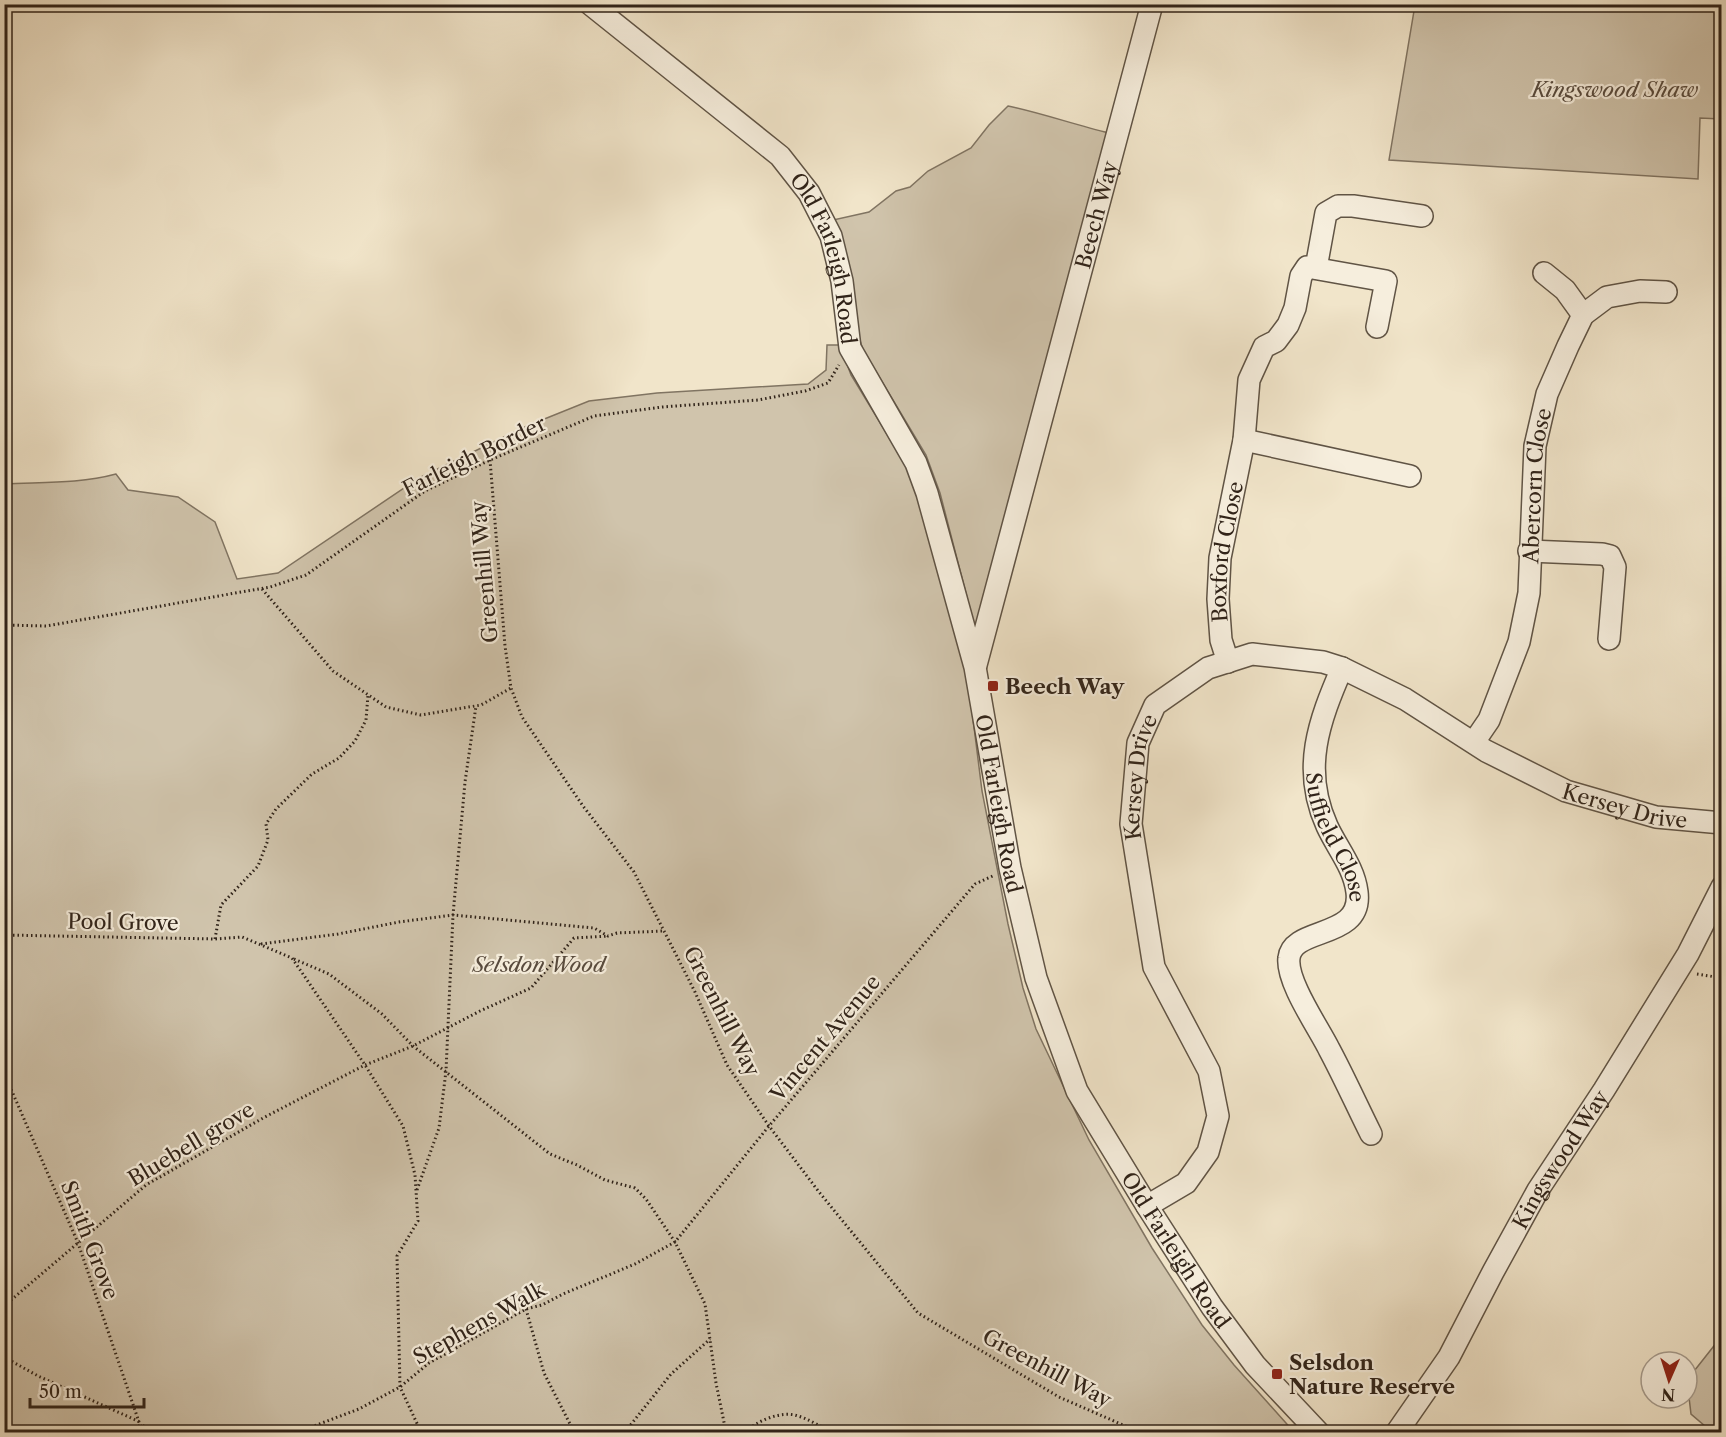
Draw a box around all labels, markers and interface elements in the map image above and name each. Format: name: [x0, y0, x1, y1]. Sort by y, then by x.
park label: Kingswood Shaw: [1530, 77, 1699, 102]
street label: Beech Way: [1070, 158, 1122, 271]
street label: Old Farleigh Road: [785, 167, 862, 346]
street label: Abercorn Close: [1518, 405, 1556, 565]
street label: Farleigh Border: [398, 410, 550, 502]
street label: Boxford Close: [1205, 479, 1248, 623]
street label: Greenhill Way: [465, 500, 503, 644]
place label: Beech Way: [1005, 674, 1125, 699]
marker: Beech Way: [986, 679, 1000, 693]
street label: Kersey Drive: [1119, 710, 1162, 842]
street label: Old Farleigh Road: [971, 712, 1028, 895]
street label: Suffield Close: [1302, 771, 1370, 902]
street label: Kersey Drive: [1560, 778, 1688, 832]
street label: Pool Grove: [67, 909, 179, 935]
street label: Greenhill Way: [679, 942, 766, 1080]
park label: Selsdon Wood: [471, 952, 608, 977]
street label: Vincent Avenue: [764, 970, 885, 1107]
street label: Kingswood Way: [1507, 1085, 1613, 1233]
street label: Bluebell grove: [124, 1097, 258, 1191]
street label: Old Farleigh Road: [1117, 1167, 1236, 1333]
street label: Smith Grove: [56, 1177, 124, 1303]
street label: Stephens Walk: [409, 1276, 550, 1370]
street label: Greenhill Way: [978, 1324, 1116, 1413]
place label: Selsdon Nature Reserve: [1289, 1350, 1455, 1399]
north arrow: [1639, 1350, 1699, 1410]
marker: Selsdon Nature Reserve: [1270, 1367, 1284, 1381]
scale bar: [30, 1371, 144, 1409]
text: 50 m: [39, 1381, 82, 1403]
text: N: [1661, 1385, 1676, 1405]

